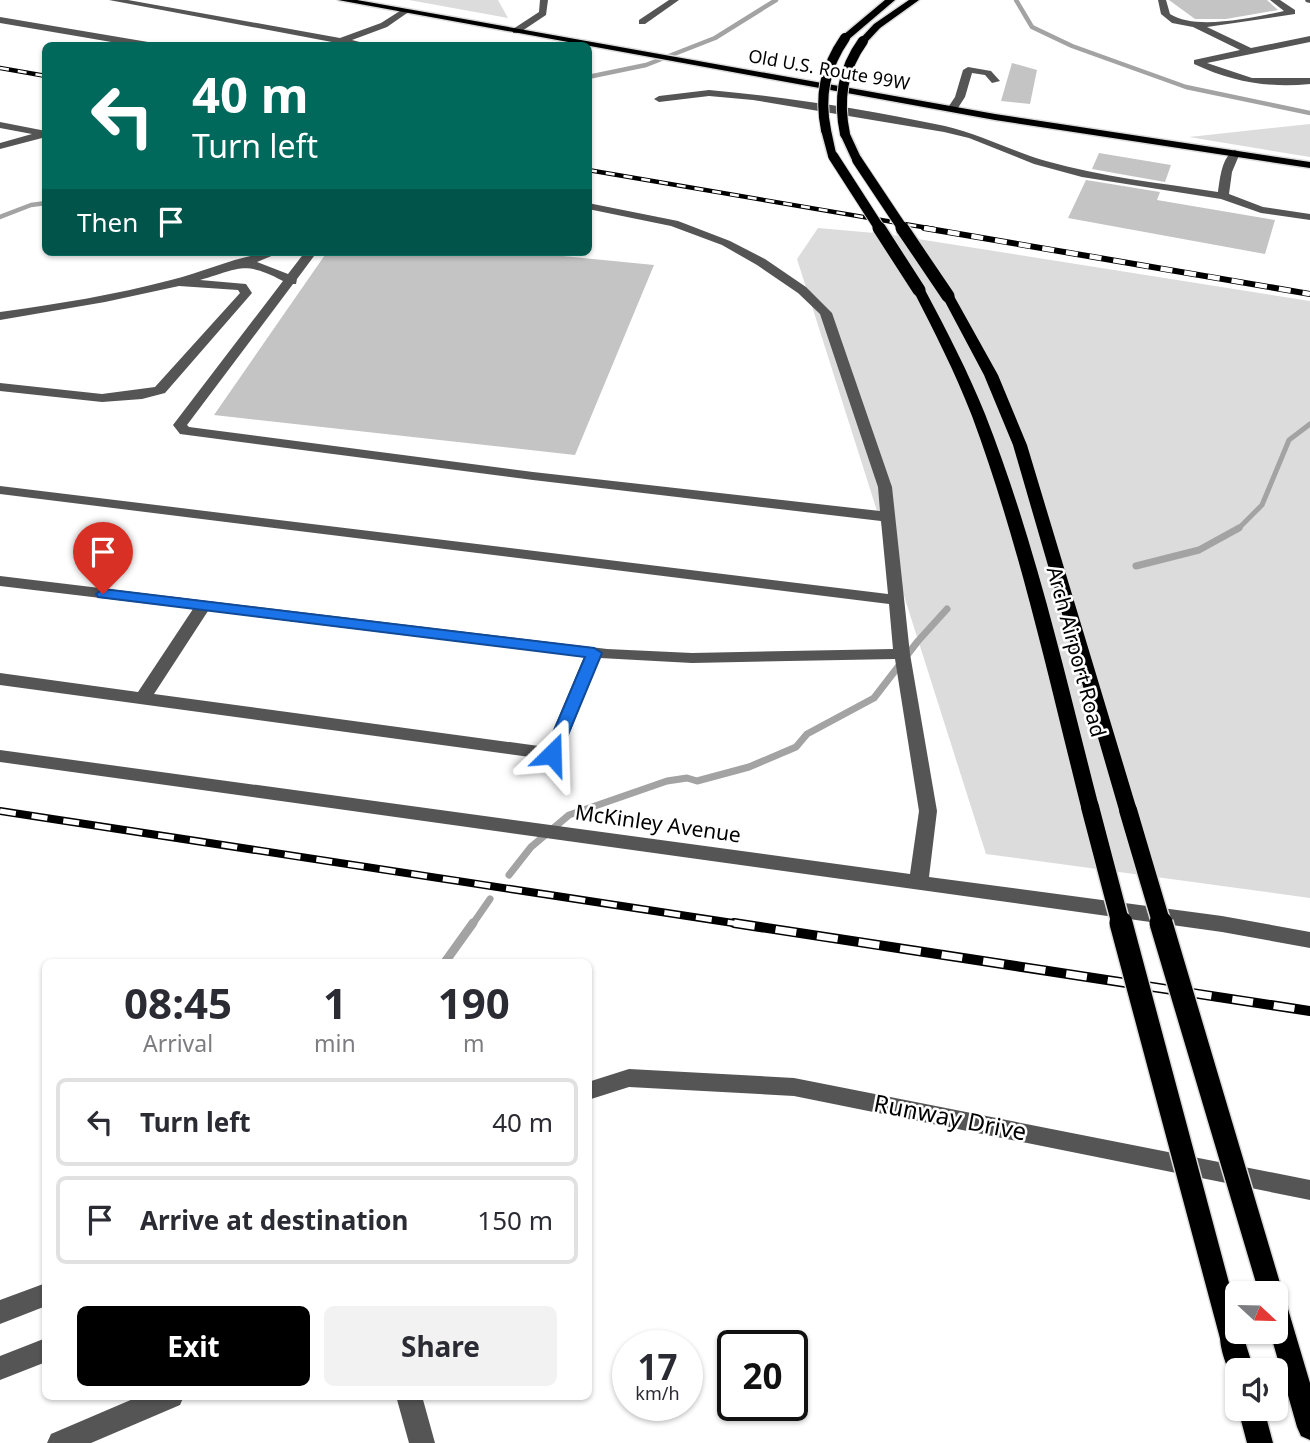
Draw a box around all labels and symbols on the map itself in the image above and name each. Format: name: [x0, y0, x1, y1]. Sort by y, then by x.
street label: Old U.S. Route 99W: [747, 43, 912, 95]
pin: [73, 522, 133, 594]
street label: Arch Airport Road: [1041, 563, 1113, 740]
position arrow: [515, 717, 589, 791]
street label: McKinley Avenue: [573, 798, 743, 849]
street label: Runway Drive: [871, 1086, 1029, 1147]
north arrow: [1225, 1281, 1288, 1344]
speed limit sign: 20: [717, 1330, 808, 1421]

